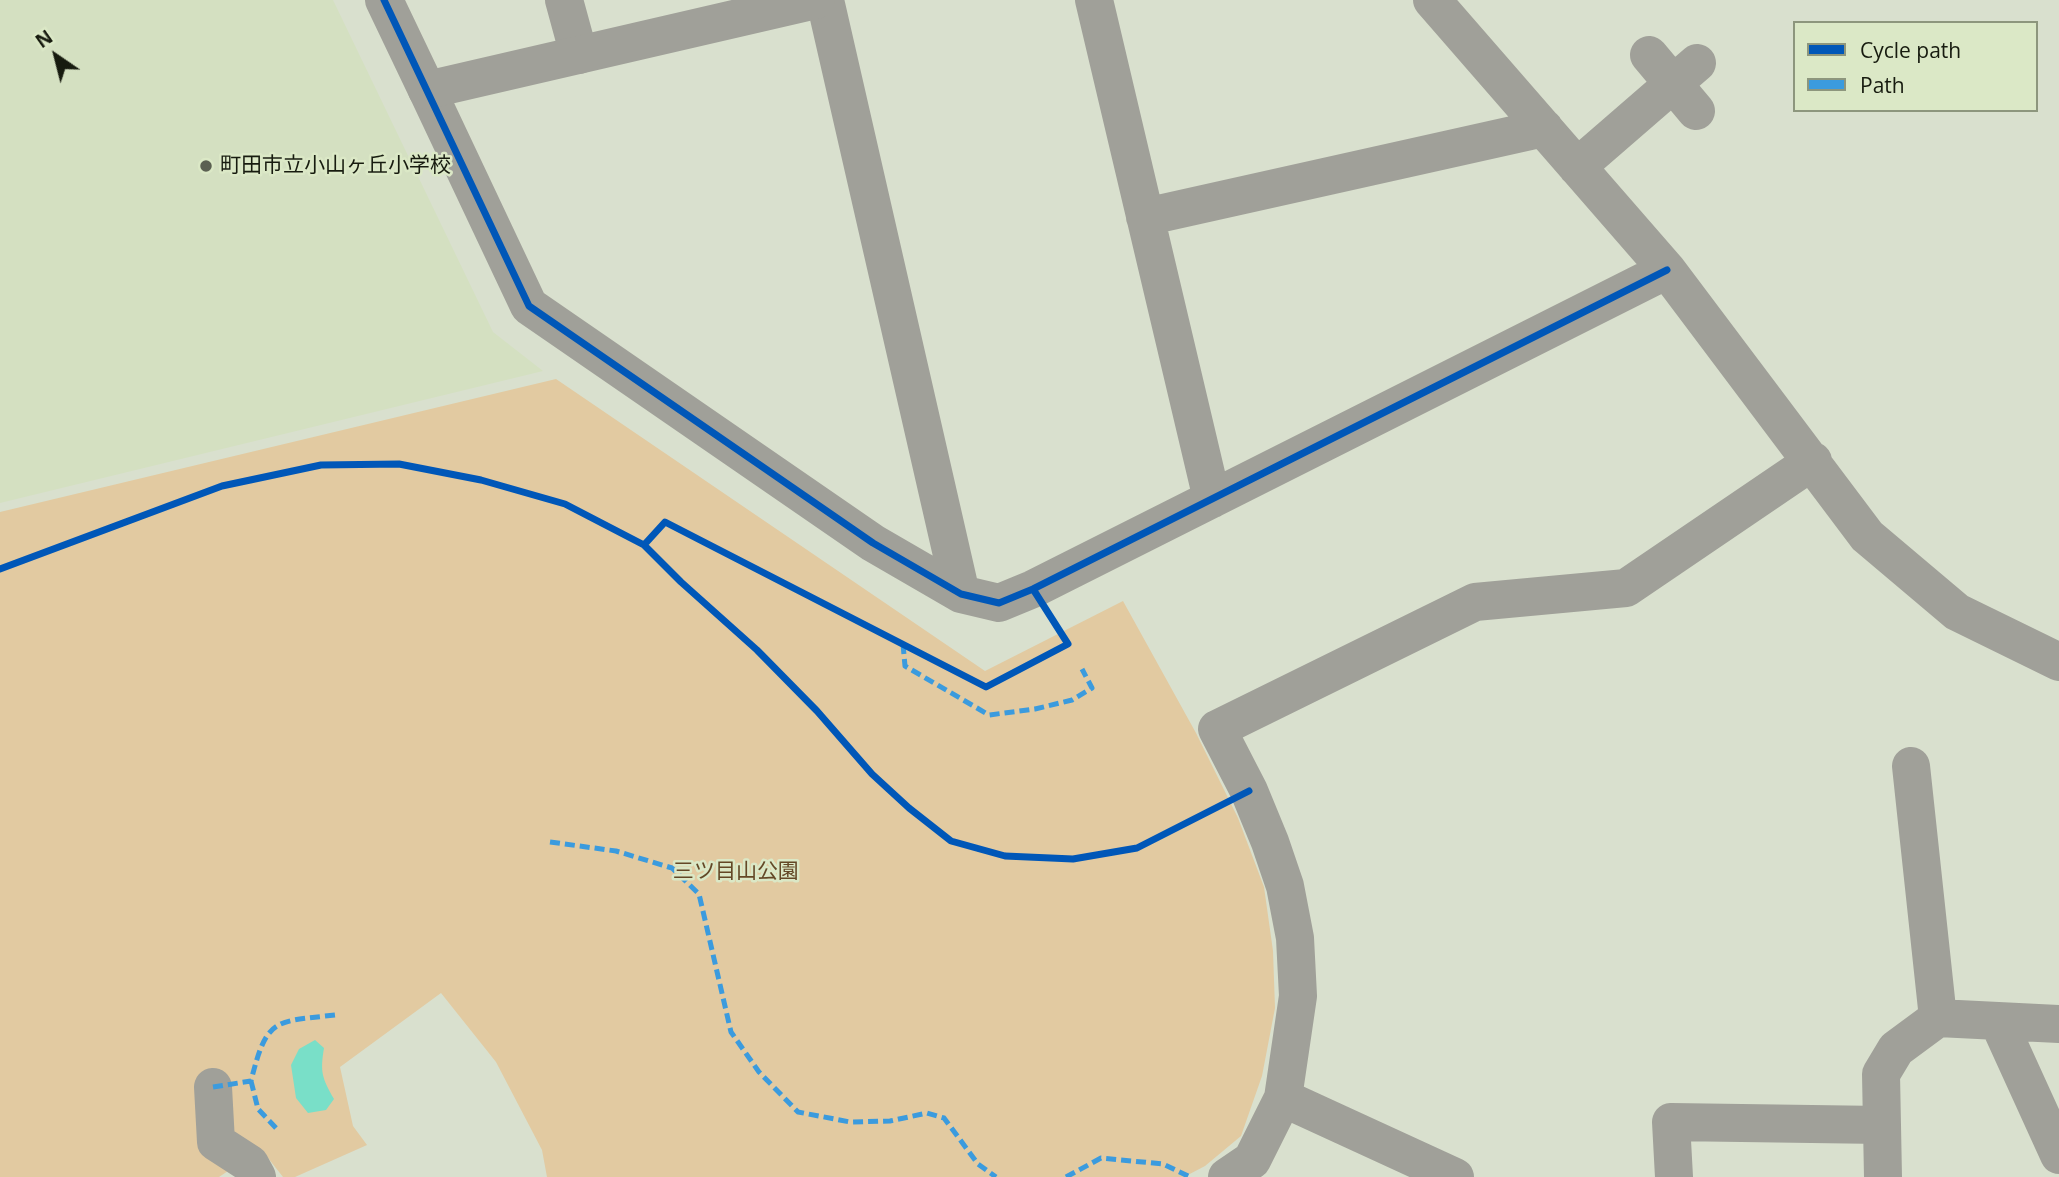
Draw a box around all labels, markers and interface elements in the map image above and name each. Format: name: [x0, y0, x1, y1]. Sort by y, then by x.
north arrow: [21, 21, 91, 91]
legend: [1793, 21, 2038, 112]
text: N: [30, 24, 58, 54]
text: Cycle path: [1860, 36, 1961, 64]
text: Path: [1860, 71, 1905, 99]
place label: 町田市立小山ヶ丘小学校: [220, 153, 451, 179]
marker: 町田市立小山ヶ丘小学校: [198, 158, 214, 174]
park label: 三ツ目山公園: [673, 859, 799, 885]

